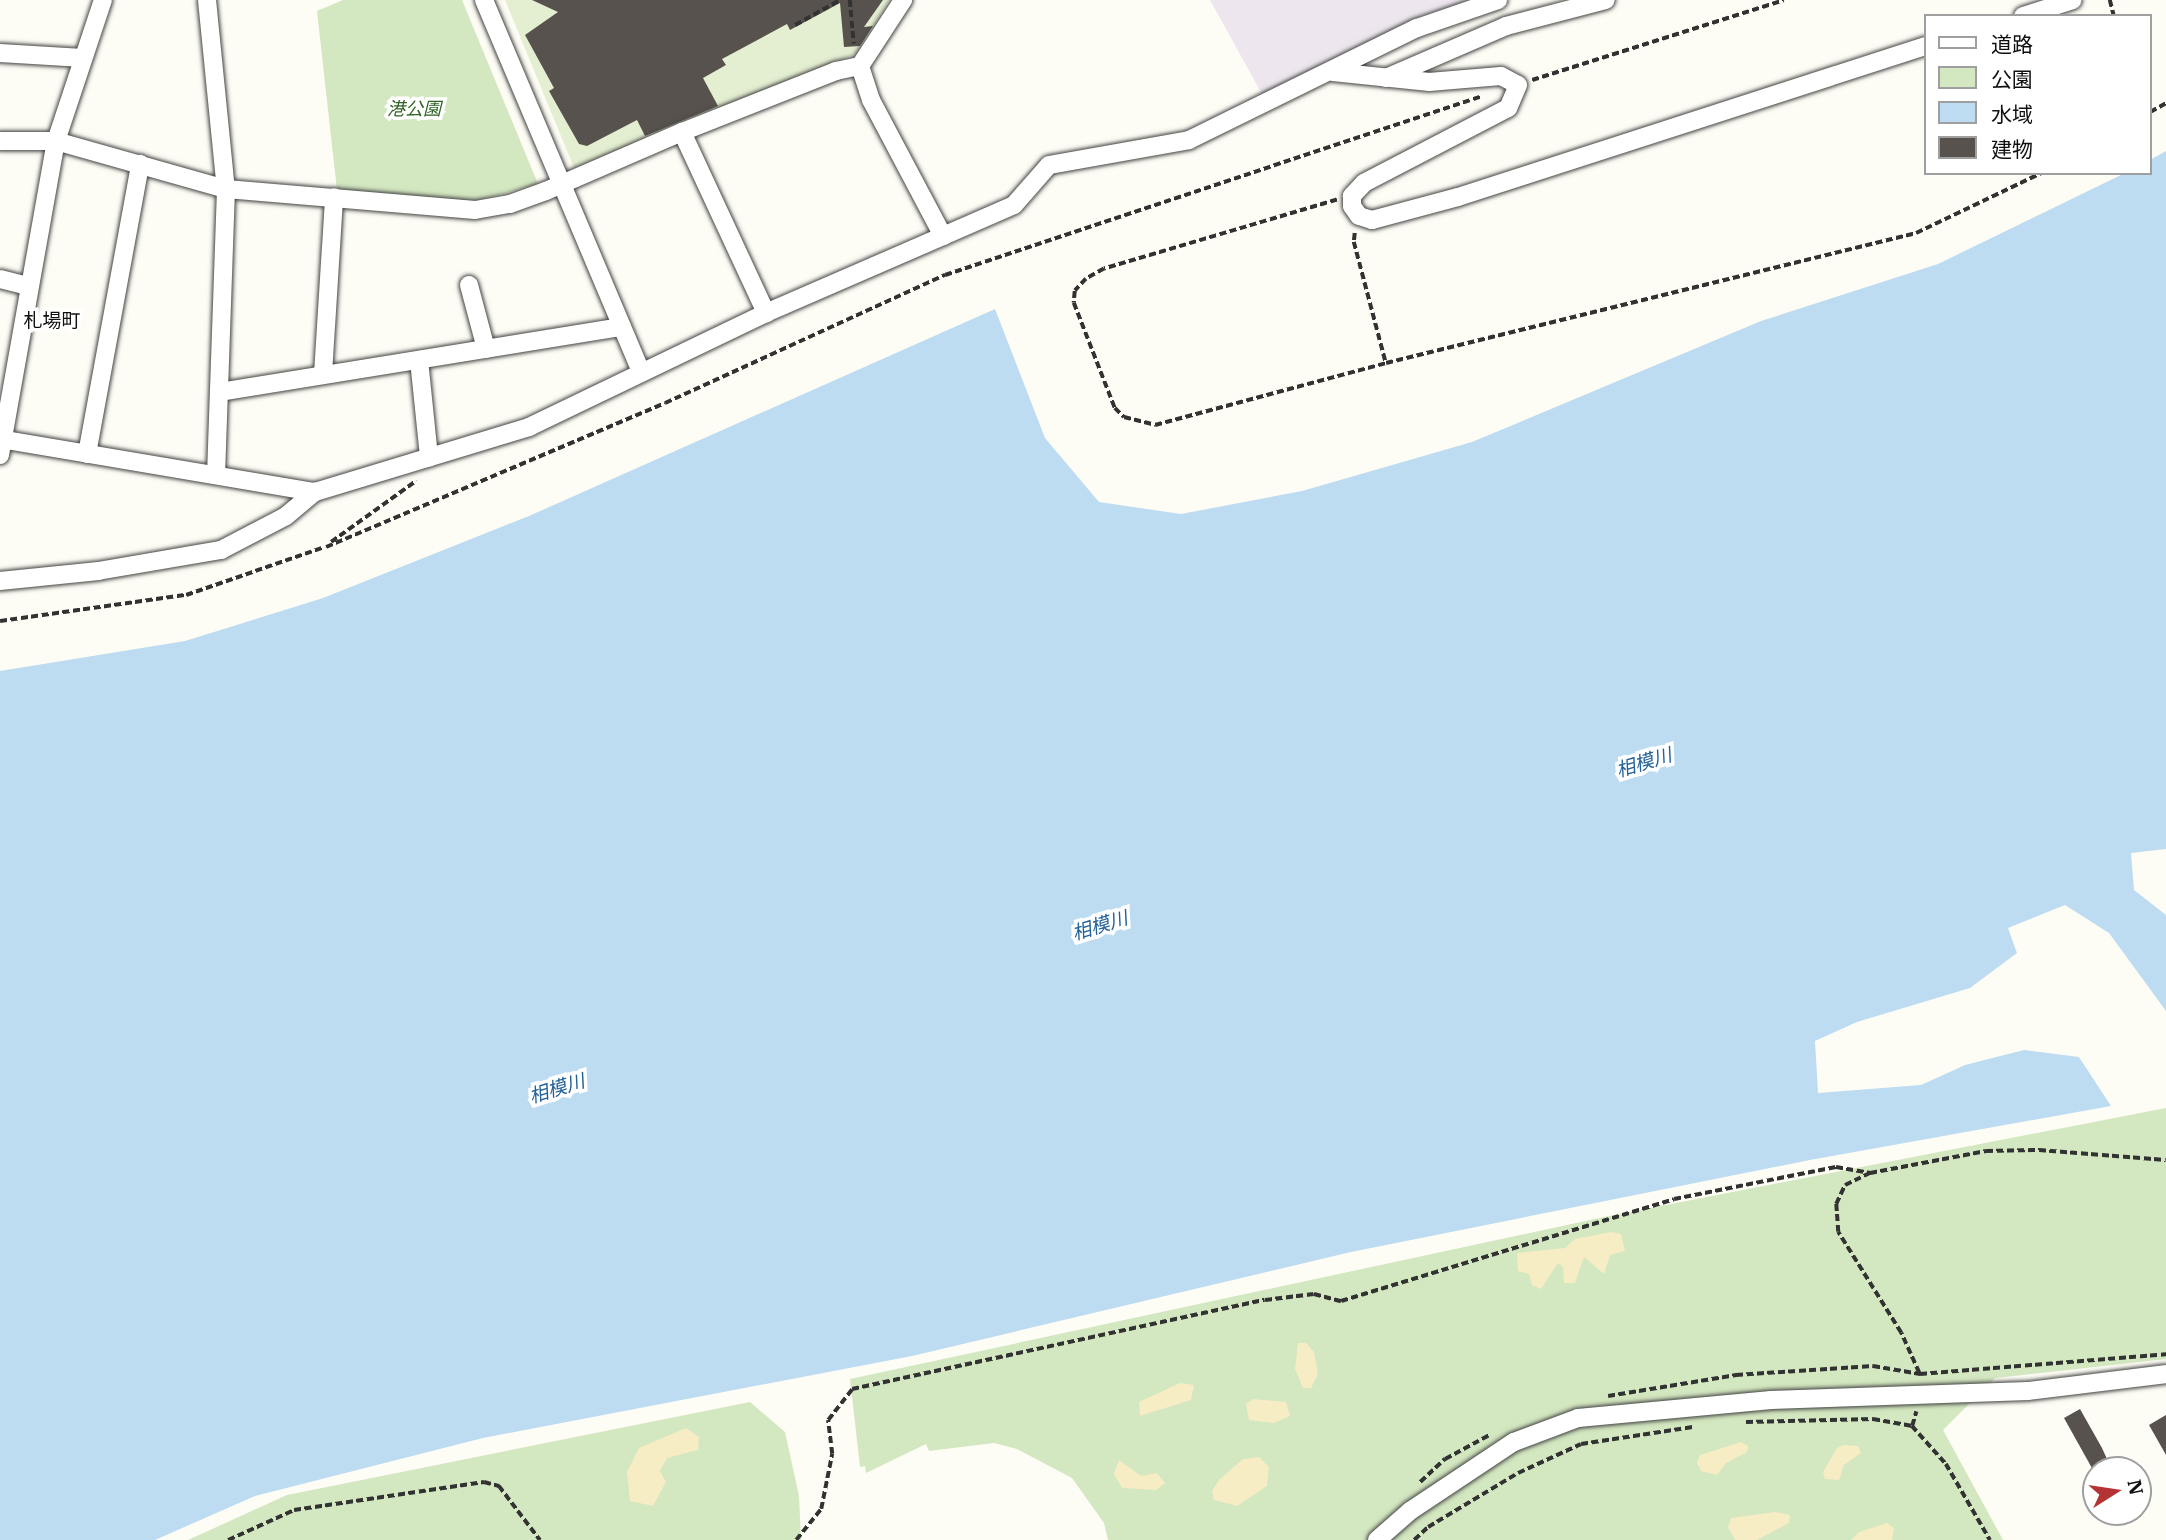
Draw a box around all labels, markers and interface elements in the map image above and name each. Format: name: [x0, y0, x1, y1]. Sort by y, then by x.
legend: [1924, 14, 2152, 175]
text: 道路: [1991, 30, 2033, 58]
text: 公園: [1991, 65, 2033, 93]
park label: 港公園: [387, 98, 441, 120]
text: 水域: [1991, 100, 2033, 128]
text: 建物: [1991, 135, 2033, 163]
district label: 札場町: [24, 310, 80, 332]
water label: 相模川: [1613, 744, 1675, 782]
water label: 相模川: [1069, 907, 1131, 945]
water label: 相模川: [526, 1070, 588, 1108]
north arrow: [2082, 1456, 2152, 1526]
text: N: [2122, 1477, 2149, 1497]

